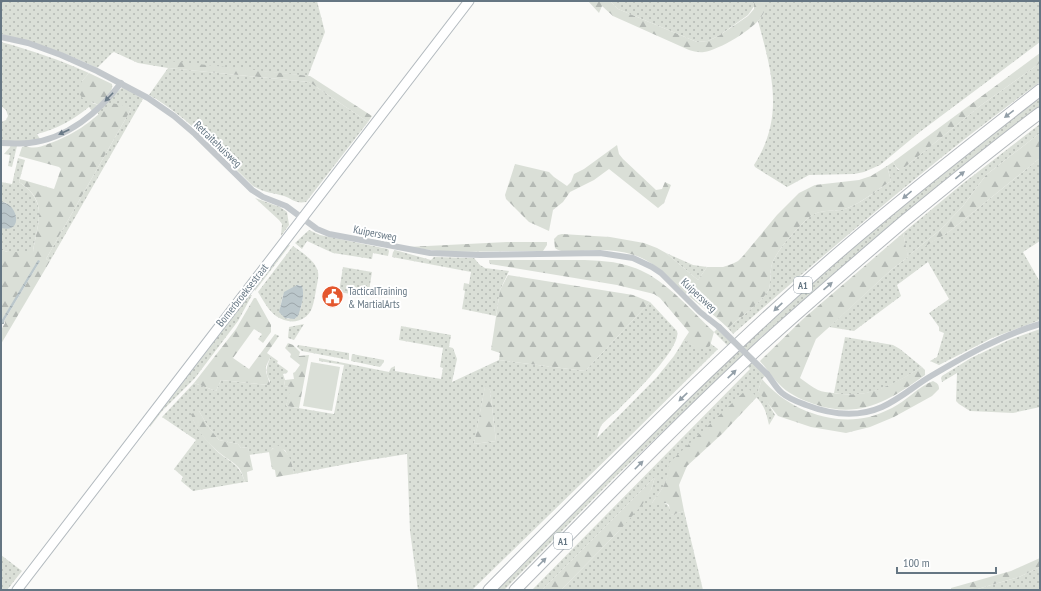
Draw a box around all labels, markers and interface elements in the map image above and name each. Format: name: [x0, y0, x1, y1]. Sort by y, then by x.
one-way arrow: [104, 92, 114, 102]
one-way arrow: [1004, 110, 1015, 118]
street label: Retraitehuisweg: [191, 118, 245, 170]
one-way arrow: [58, 129, 70, 135]
one-way arrow: [954, 171, 965, 180]
one-way arrow: [902, 190, 913, 199]
street label: Kuipersweg: [352, 222, 398, 244]
street label: Bornerbroeksestraat: [213, 261, 271, 329]
street label: Kuipersweg: [678, 275, 720, 315]
road number: A1: [794, 277, 812, 293]
one-way arrow: [823, 282, 833, 291]
public building icon: TacticalTraining & MartialArts: [320, 284, 346, 310]
place label: TacticalTraining & MartialArts: [348, 284, 407, 311]
one-way arrow: [772, 303, 783, 312]
one-way arrow: [727, 369, 737, 379]
one-way arrow: [678, 392, 688, 402]
one-way arrow: [634, 460, 644, 470]
road number: A1: [554, 533, 572, 549]
scale bar: [897, 549, 996, 575]
text: 100 m: [903, 555, 930, 570]
one-way arrow: [537, 557, 547, 567]

